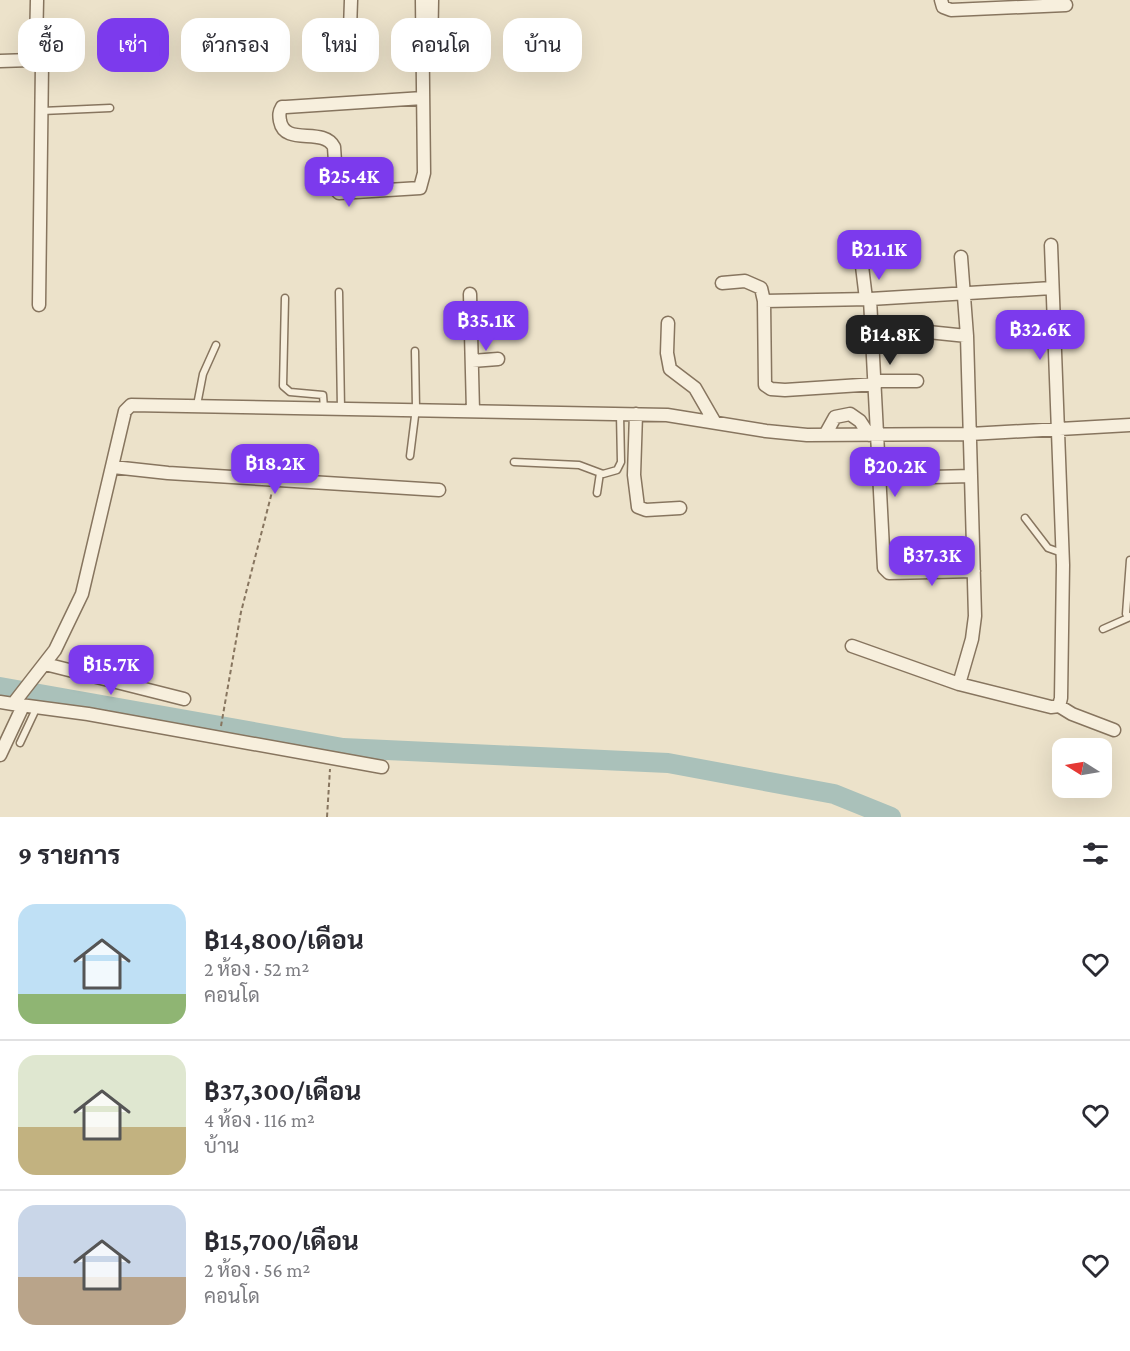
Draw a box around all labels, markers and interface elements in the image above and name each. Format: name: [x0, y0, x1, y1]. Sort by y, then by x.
chip: ซื้อ: [18, 18, 85, 72]
chip: เช่า: [97, 18, 169, 72]
chip: ตัวกรอง: [181, 18, 290, 72]
chip: ใหม่: [302, 18, 379, 72]
chip: คอนโด: [391, 18, 491, 72]
chip: บ้าน: [503, 18, 582, 72]
pin: ฿25.4K: [300, 157, 398, 208]
text: ฿25.4K: [319, 165, 379, 187]
pin: ฿21.1K: [830, 230, 928, 281]
text: ฿21.1K: [851, 238, 907, 260]
pin: ฿35.1K: [437, 301, 535, 352]
text: ฿35.1K: [457, 309, 515, 331]
pin: ฿32.6K: [991, 310, 1089, 361]
pin: ฿14.8K: [841, 315, 939, 366]
text: ฿32.6K: [1010, 318, 1070, 340]
text: ฿14.8K: [860, 323, 920, 345]
pin: ฿18.2K: [226, 444, 324, 495]
pin: ฿20.2K: [846, 447, 944, 498]
text: ฿18.2K: [245, 452, 305, 474]
text: ฿20.2K: [864, 455, 926, 477]
pin: ฿37.3K: [883, 536, 981, 587]
text: ฿37.3K: [903, 544, 961, 566]
pin: ฿15.7K: [62, 645, 160, 696]
text: ฿15.7K: [83, 653, 139, 675]
north arrow: [1052, 738, 1112, 798]
map controls: [1052, 738, 1112, 798]
icon: filters: [1079, 837, 1112, 870]
text: 9 รายการ: [18, 841, 120, 870]
text: ฿14,800/เดือน: [204, 926, 364, 955]
icon: home: [66, 928, 138, 1000]
icon: heart: [1079, 948, 1112, 981]
text: 2 ห้อง · 52 m²: [204, 958, 309, 980]
text: คอนโด: [204, 984, 260, 1006]
text: ฿37,300/เดือน: [204, 1077, 361, 1106]
icon: home: [66, 1079, 138, 1151]
icon: heart: [1079, 1099, 1112, 1132]
text: 4 ห้อง · 116 m²: [204, 1109, 315, 1131]
text: บ้าน: [204, 1135, 239, 1157]
text: ฿15,700/เดือน: [204, 1227, 359, 1256]
icon: home: [66, 1229, 138, 1301]
icon: heart: [1079, 1249, 1112, 1282]
text: 2 ห้อง · 56 m²: [204, 1259, 310, 1281]
text: คอนโด: [204, 1285, 260, 1307]

